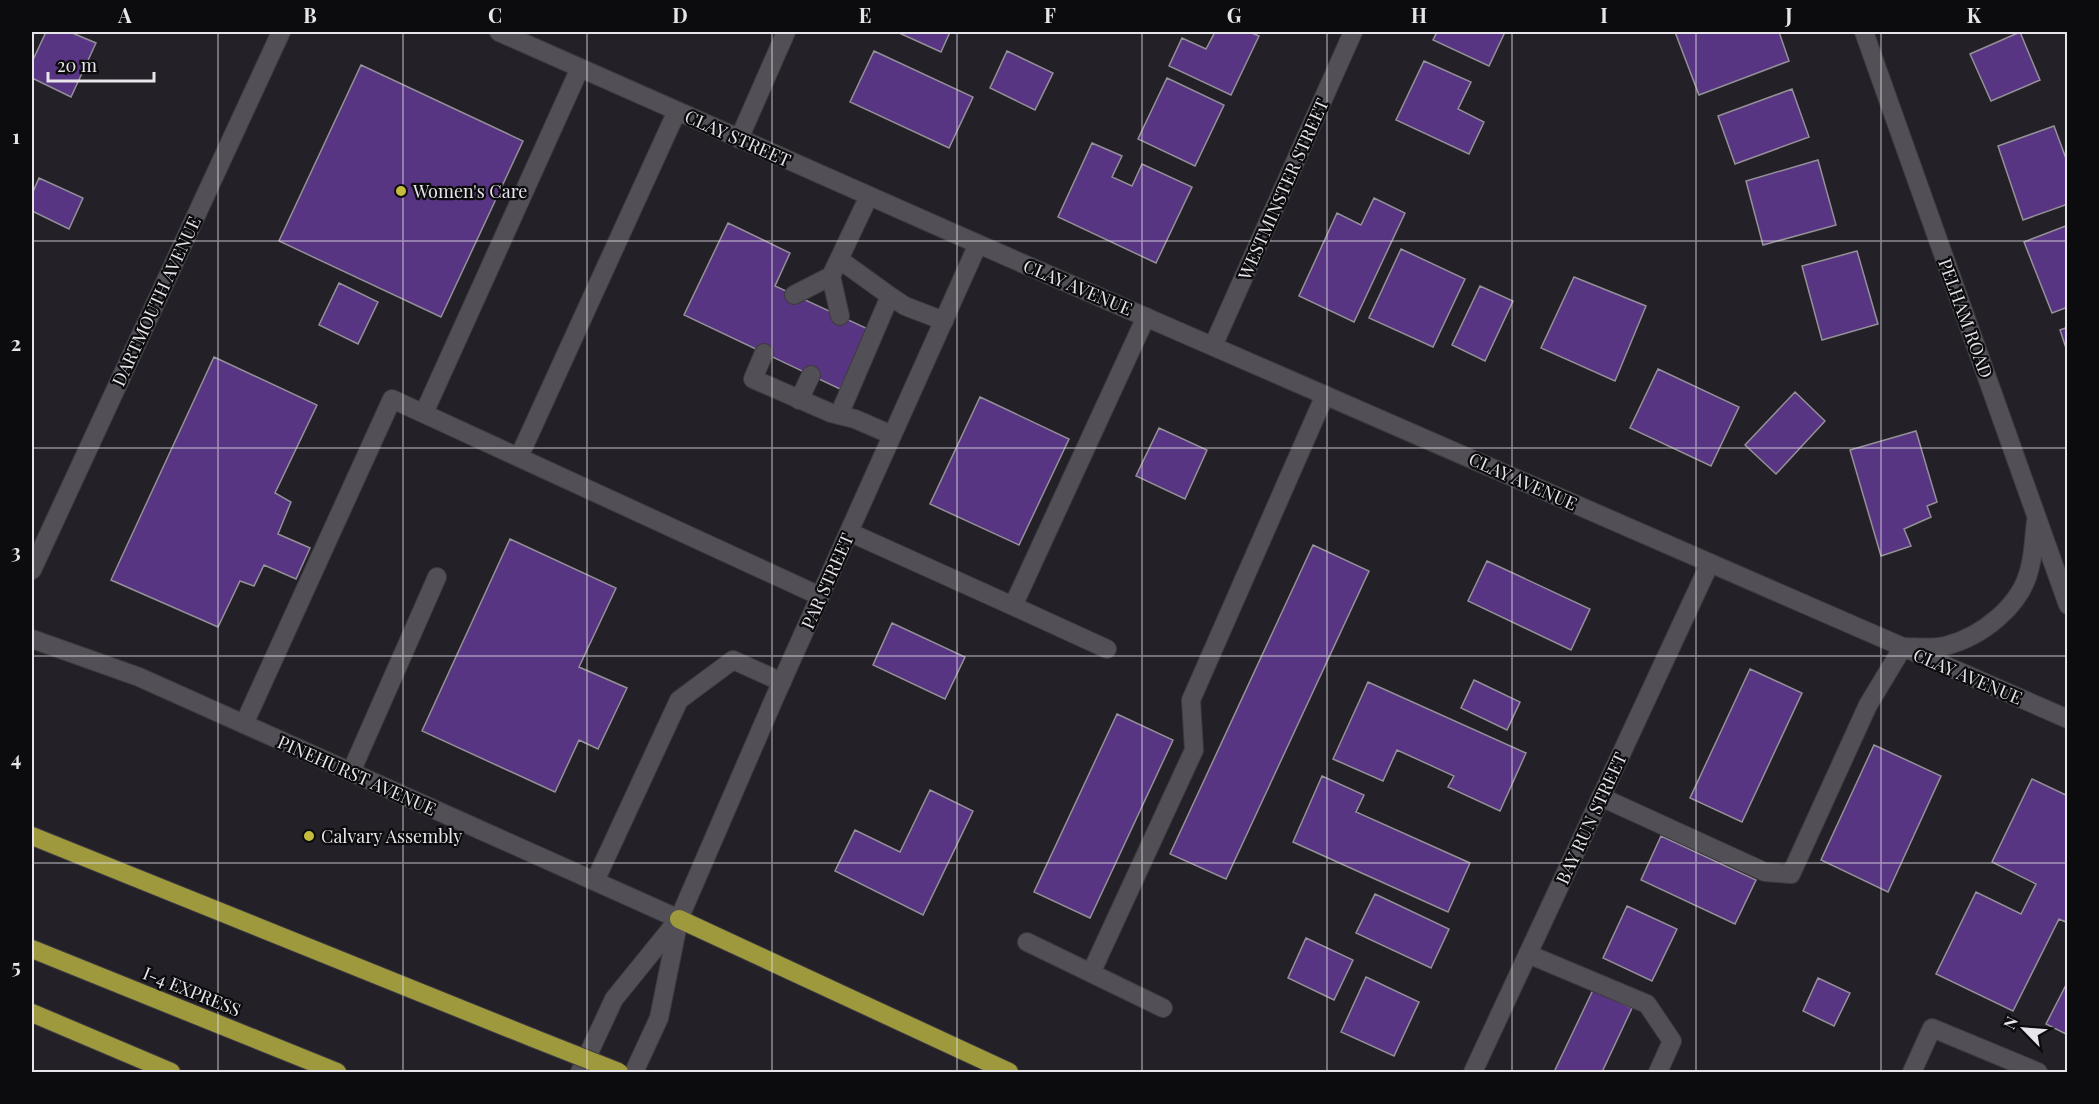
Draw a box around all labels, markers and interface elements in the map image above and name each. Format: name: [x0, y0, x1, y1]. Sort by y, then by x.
text: A: [117, 1, 132, 28]
text: B: [303, 1, 317, 28]
text: C: [488, 1, 502, 28]
text: D: [672, 1, 688, 28]
text: E: [859, 1, 871, 28]
text: F: [1044, 1, 1056, 28]
text: G: [1227, 1, 1242, 28]
text: H: [1411, 1, 1427, 28]
text: I: [1600, 1, 1608, 28]
text: J: [1784, 1, 1793, 28]
text: K: [1967, 1, 1982, 28]
scale bar: [48, 45, 154, 83]
text: 20 m: [57, 53, 97, 77]
street label: WESTMINSTER STREET: [1232, 95, 1334, 284]
street label: CLAY STREET: [681, 104, 795, 172]
text: 1: [12, 122, 20, 149]
place label: Women's Care: [412, 179, 527, 203]
marker: Women's Care: [394, 184, 408, 198]
street label: DARTMOUTH AVENUE: [106, 212, 206, 390]
street label: CLAY AVENUE: [1020, 253, 1136, 321]
street label: PELHAM ROAD: [1933, 255, 1999, 381]
text: 2: [11, 329, 21, 356]
street label: CLAY AVENUE: [1465, 446, 1581, 516]
street label: PAR STREET: [795, 529, 859, 633]
text: 3: [11, 537, 21, 564]
street label: CLAY AVENUE: [1910, 642, 2026, 710]
street label: PINEHURST AVENUE: [274, 729, 440, 821]
text: 4: [11, 744, 21, 771]
street label: BAY RUN STREET: [1550, 748, 1632, 888]
place label: Calvary Assembly: [321, 824, 462, 848]
marker: Calvary Assembly: [302, 829, 316, 843]
text: 5: [11, 952, 21, 979]
street label: I-4 EXPRESS: [140, 961, 244, 1021]
north arrow: [1994, 999, 2054, 1059]
text: N: [1998, 1012, 2022, 1032]

